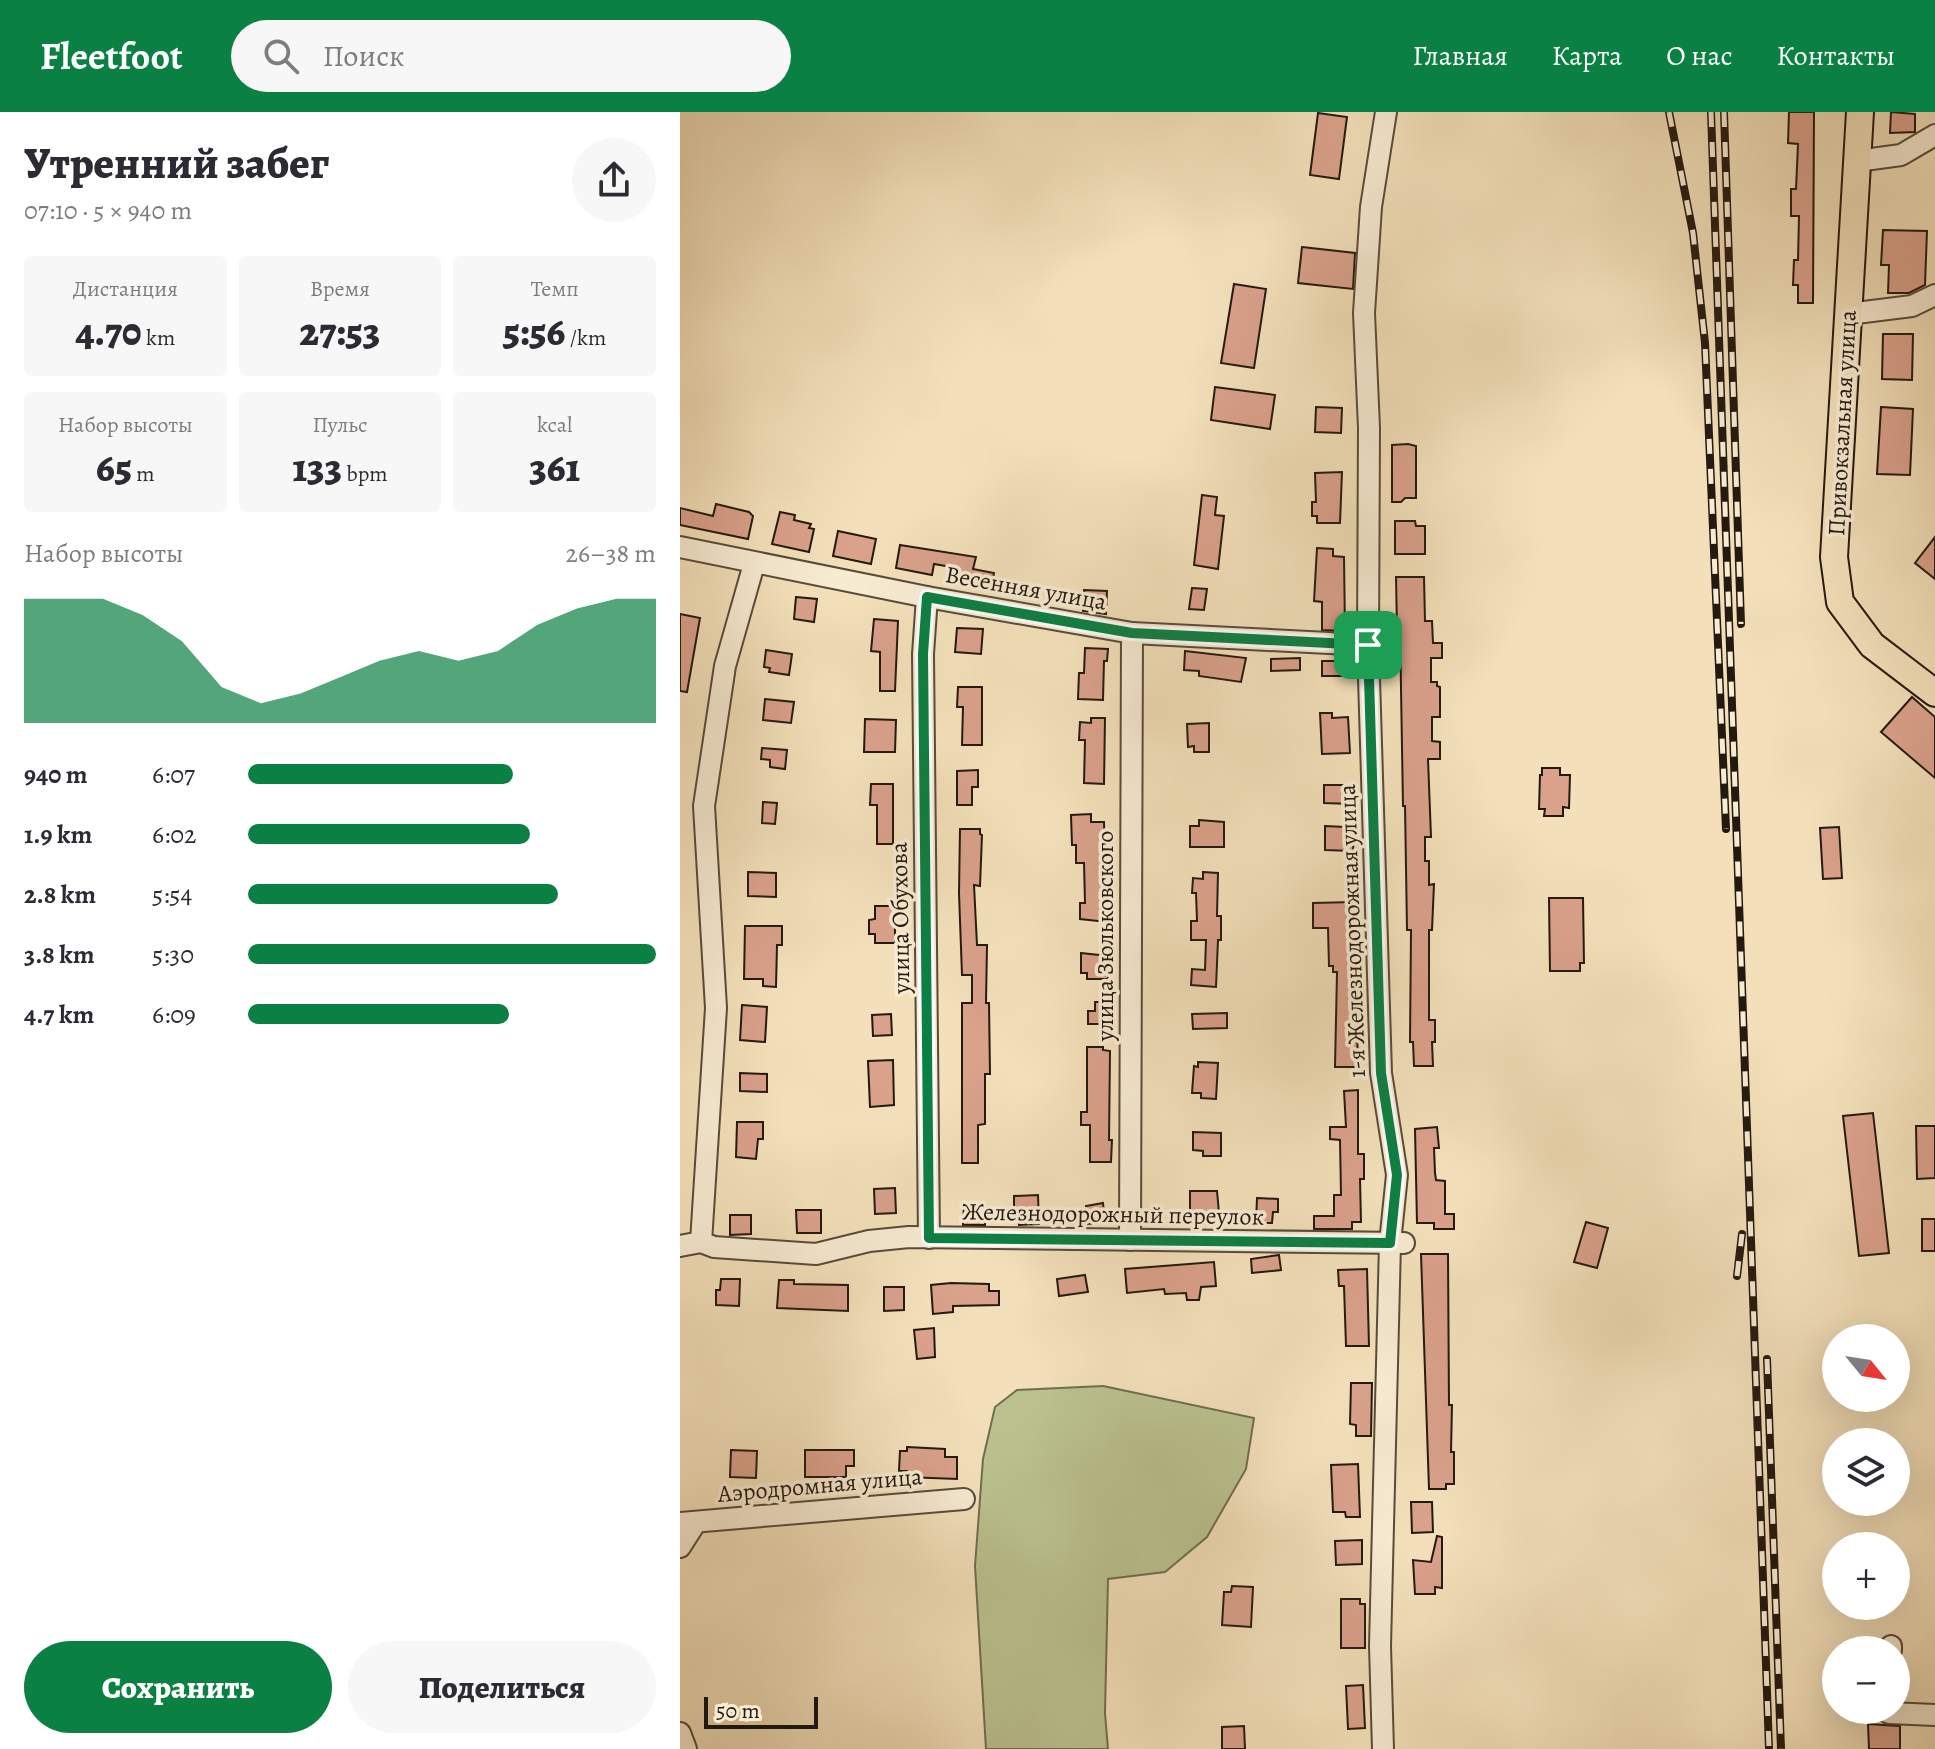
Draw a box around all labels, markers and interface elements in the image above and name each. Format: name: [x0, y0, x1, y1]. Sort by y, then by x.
search box: [231, 20, 791, 92]
text: Fleetfoot: [40, 30, 183, 82]
icon: search: [259, 34, 303, 78]
text: Поиск: [323, 36, 405, 76]
text: Главная: [1412, 37, 1508, 75]
text: Карта: [1552, 37, 1622, 75]
text: О нас: [1666, 37, 1733, 75]
text: Контакты: [1777, 37, 1895, 75]
text: Утренний забег: [24, 133, 329, 193]
button: share: [572, 138, 656, 222]
text: 07:10 · 5 × 940 m: [24, 193, 192, 228]
text: Дистанция: [73, 274, 178, 304]
text: Время: [310, 274, 370, 304]
text: Темп: [531, 274, 579, 304]
text: 4.70: [75, 304, 142, 359]
text: 27:53: [300, 304, 380, 359]
text: 5:56: [503, 304, 565, 359]
street label: Привокзальная улица: [1820, 309, 1864, 537]
text: km: [142, 323, 175, 353]
text: /km: [565, 323, 606, 353]
text: Набор высоты: [58, 410, 193, 440]
text: Пульс: [312, 410, 368, 440]
text: kcal: [537, 410, 572, 440]
text: 65: [96, 440, 132, 495]
text: 133: [292, 440, 342, 495]
text: 361: [529, 440, 580, 495]
text: m: [132, 459, 155, 489]
text: bpm: [342, 459, 388, 489]
text: Набор высоты: [24, 536, 183, 571]
text: 26–38 m: [566, 536, 656, 571]
street label: Весенняя улица: [943, 558, 1109, 618]
pin: [1334, 611, 1402, 679]
icon: arrive: [1346, 623, 1390, 667]
text: 940 m: [24, 757, 88, 792]
text: 6:07: [152, 757, 195, 792]
street label: 1-я Железнодорожная улица: [1331, 784, 1373, 1078]
text: 1.9 km: [24, 817, 92, 852]
text: 6:02: [152, 817, 196, 852]
street label: улица Зюльковского: [1089, 831, 1121, 1042]
street label: улица Обухова: [883, 842, 917, 995]
text: 2.8 km: [24, 877, 96, 912]
text: 5:54: [152, 877, 192, 912]
text: 3.8 km: [24, 937, 95, 972]
text: 5:30: [152, 937, 194, 972]
text: 4.7 km: [24, 997, 94, 1032]
text: 6:09: [152, 997, 196, 1032]
street label: Железнодорожный переулок: [962, 1195, 1264, 1233]
north arrow: [1822, 1324, 1910, 1412]
map controls: [1822, 1324, 1910, 1724]
button: layers: [1822, 1428, 1910, 1516]
street label: Аэродромная улица: [715, 1460, 924, 1510]
button: +: [1822, 1532, 1910, 1620]
button: −: [1822, 1636, 1910, 1724]
button: Сохранить: [24, 1641, 332, 1733]
button: Поделиться: [348, 1641, 656, 1733]
scale bar: [704, 1693, 818, 1729]
text: 50 m: [716, 1696, 760, 1726]

